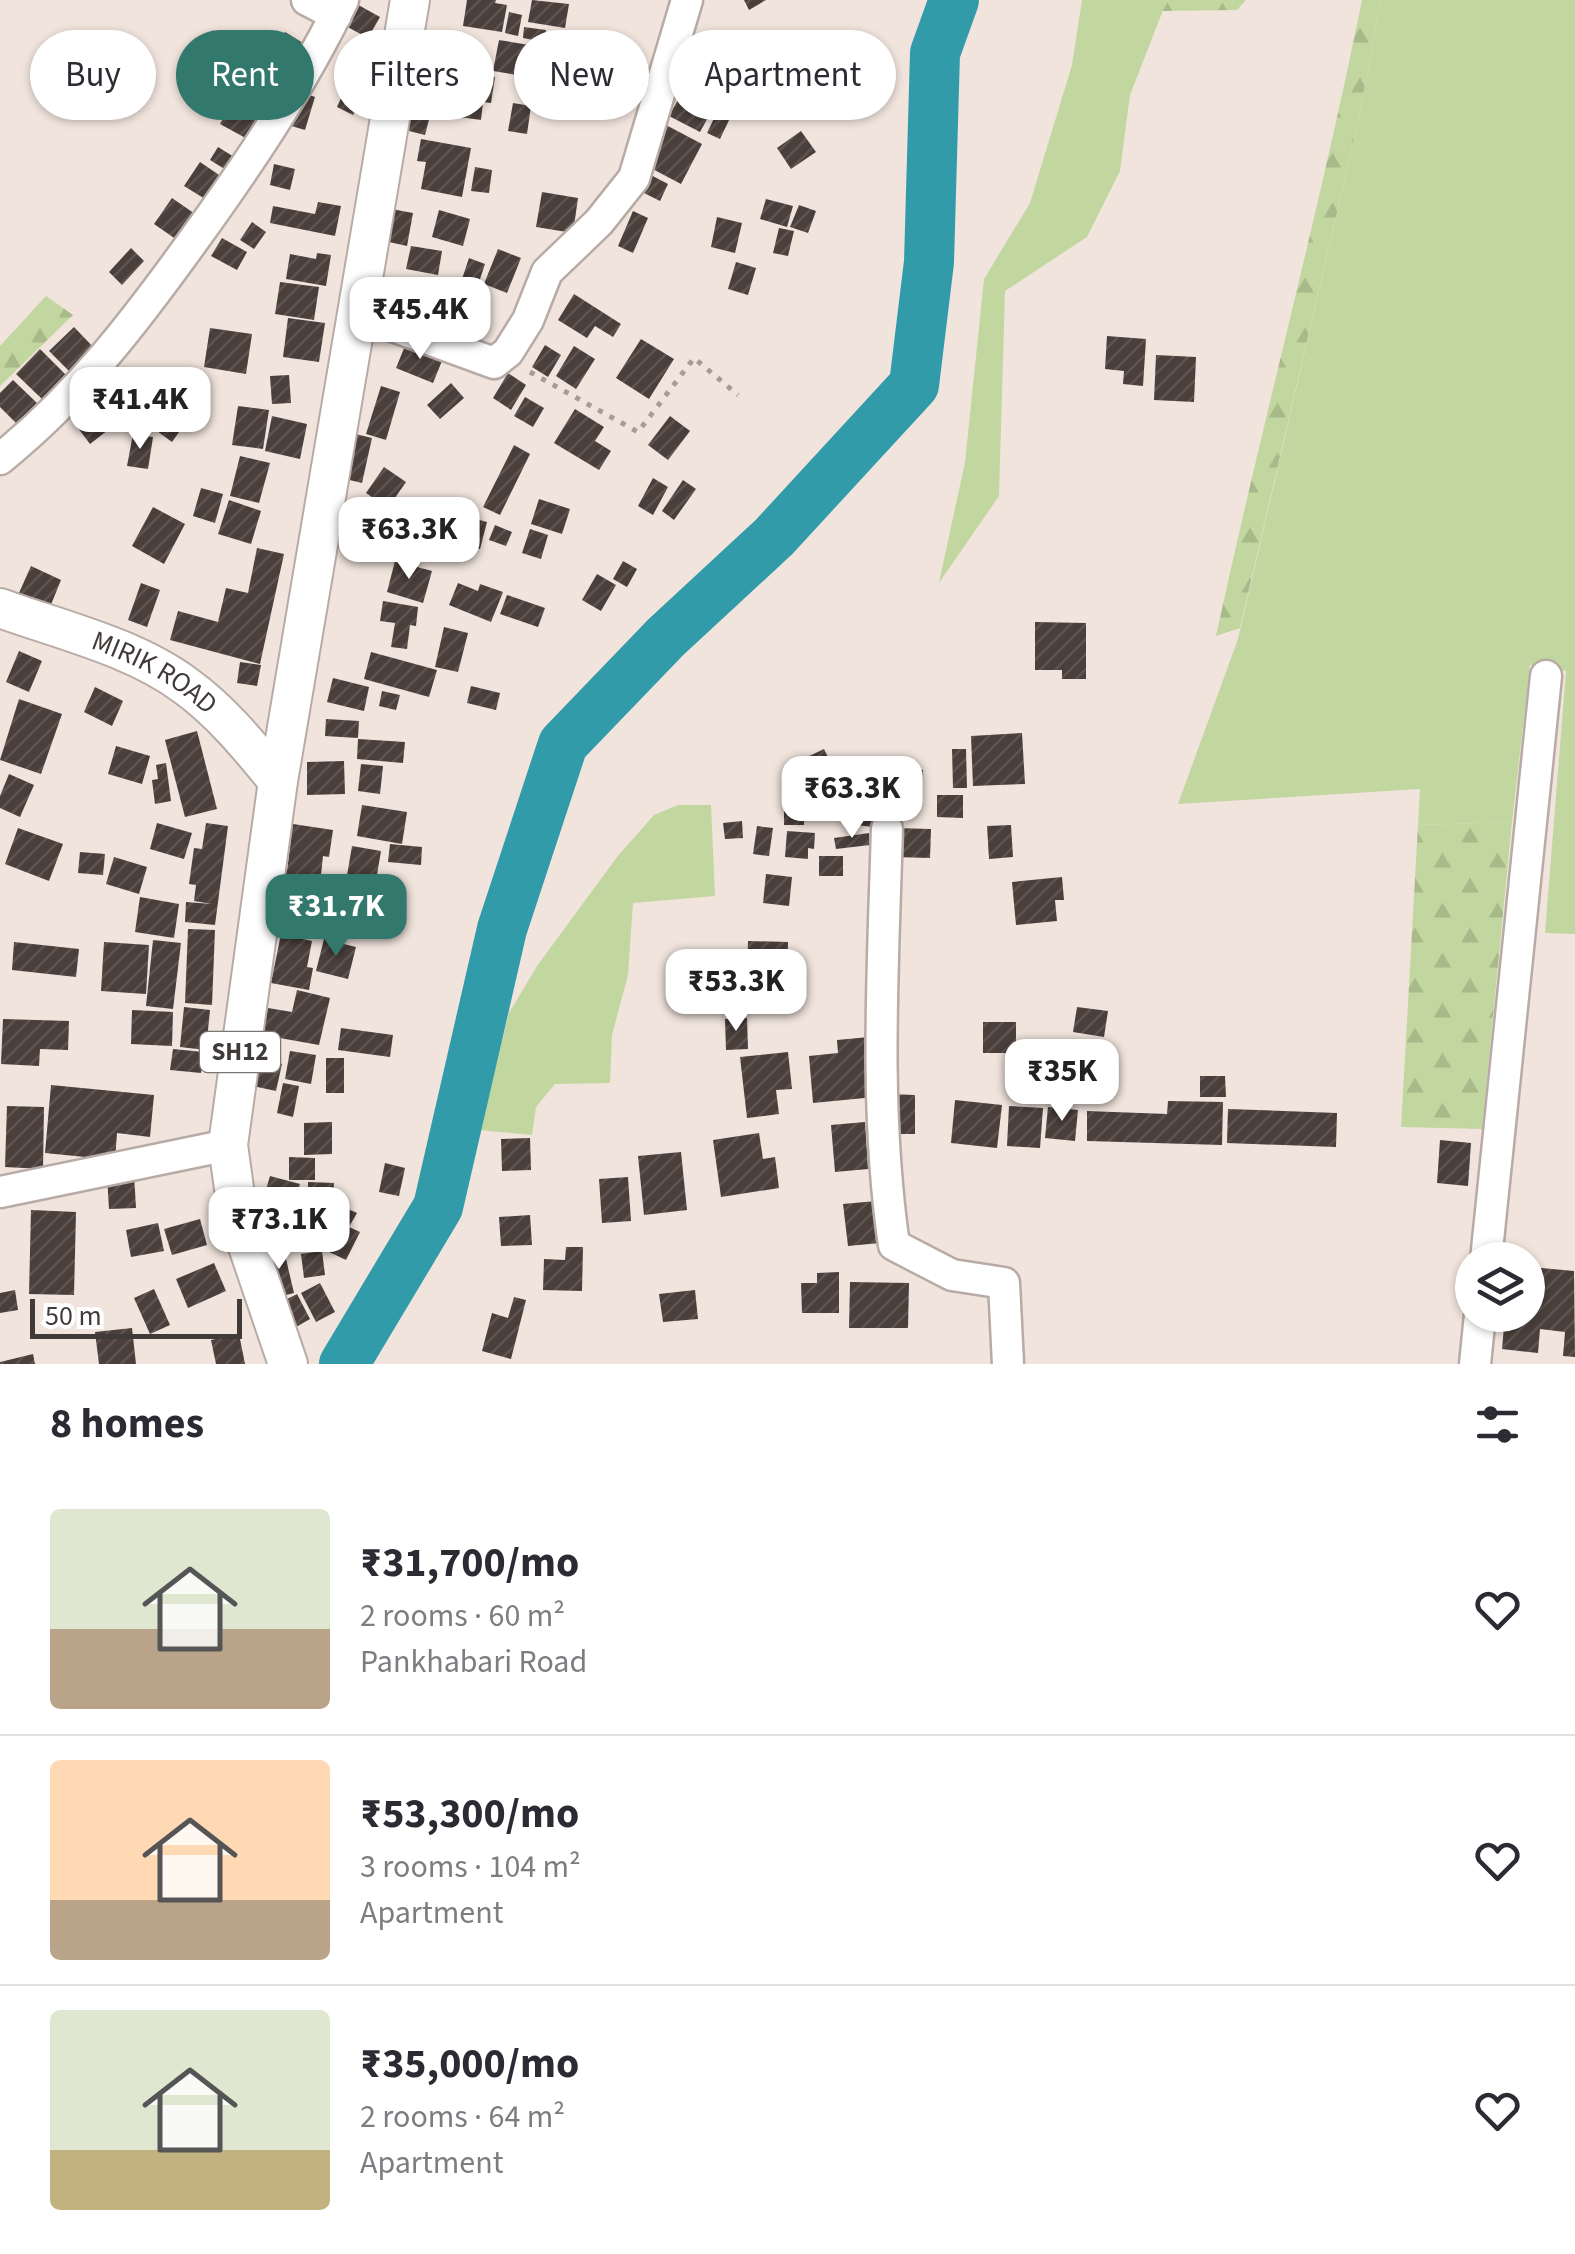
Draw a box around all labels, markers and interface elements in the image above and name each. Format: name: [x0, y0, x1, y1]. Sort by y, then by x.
chip: Buy: [30, 30, 156, 120]
chip: Rent: [176, 30, 314, 120]
chip: Filters: [334, 30, 494, 120]
chip: New: [514, 30, 649, 120]
chip: Apartment: [669, 30, 896, 120]
pin: ₹45.4K: [339, 277, 501, 362]
text: ₹45.4K: [372, 286, 468, 332]
pin: ₹41.4K: [59, 367, 221, 452]
text: ₹41.4K: [92, 376, 188, 422]
pin: ₹63.3K: [328, 497, 490, 582]
text: ₹63.3K: [361, 506, 457, 552]
street label: MIRIK ROAD: [86, 621, 226, 723]
pin: ₹63.3K: [771, 756, 933, 841]
text: ₹63.3K: [804, 765, 900, 811]
pin: ₹31.7K: [255, 874, 417, 959]
text: ₹31.7K: [288, 883, 384, 929]
pin: ₹53.3K: [655, 949, 817, 1034]
text: ₹53.3K: [688, 958, 784, 1004]
road number: SH12: [200, 1032, 280, 1072]
pin: ₹35K: [1003, 1039, 1121, 1124]
text: ₹35K: [1027, 1048, 1097, 1094]
pin: ₹73.1K: [198, 1187, 360, 1272]
text: ₹73.1K: [231, 1196, 327, 1242]
map controls: [1455, 1242, 1545, 1332]
button: layers: [1455, 1242, 1545, 1332]
scale bar: [30, 1294, 242, 1338]
text: 50 m: [45, 1296, 102, 1336]
text: 8 homes: [50, 1394, 204, 1454]
icon: filters: [1470, 1397, 1525, 1452]
text: ₹31,700/mo: [360, 1533, 579, 1593]
icon: home: [130, 1549, 250, 1669]
icon: heart: [1470, 1582, 1525, 1637]
text: 2 rooms · 60 m²: [360, 1593, 565, 1639]
text: Pankhabari Road: [360, 1639, 587, 1685]
text: ₹53,300/mo: [360, 1784, 579, 1844]
icon: home: [130, 1800, 250, 1920]
icon: heart: [1470, 1833, 1525, 1888]
text: 3 rooms · 104 m²: [360, 1844, 581, 1890]
text: Apartment: [360, 1890, 503, 1936]
text: ₹35,000/mo: [360, 2034, 579, 2094]
icon: home: [130, 2050, 250, 2170]
icon: heart: [1470, 2083, 1525, 2138]
text: 2 rooms · 64 m²: [360, 2094, 565, 2140]
text: Apartment: [360, 2140, 503, 2186]

